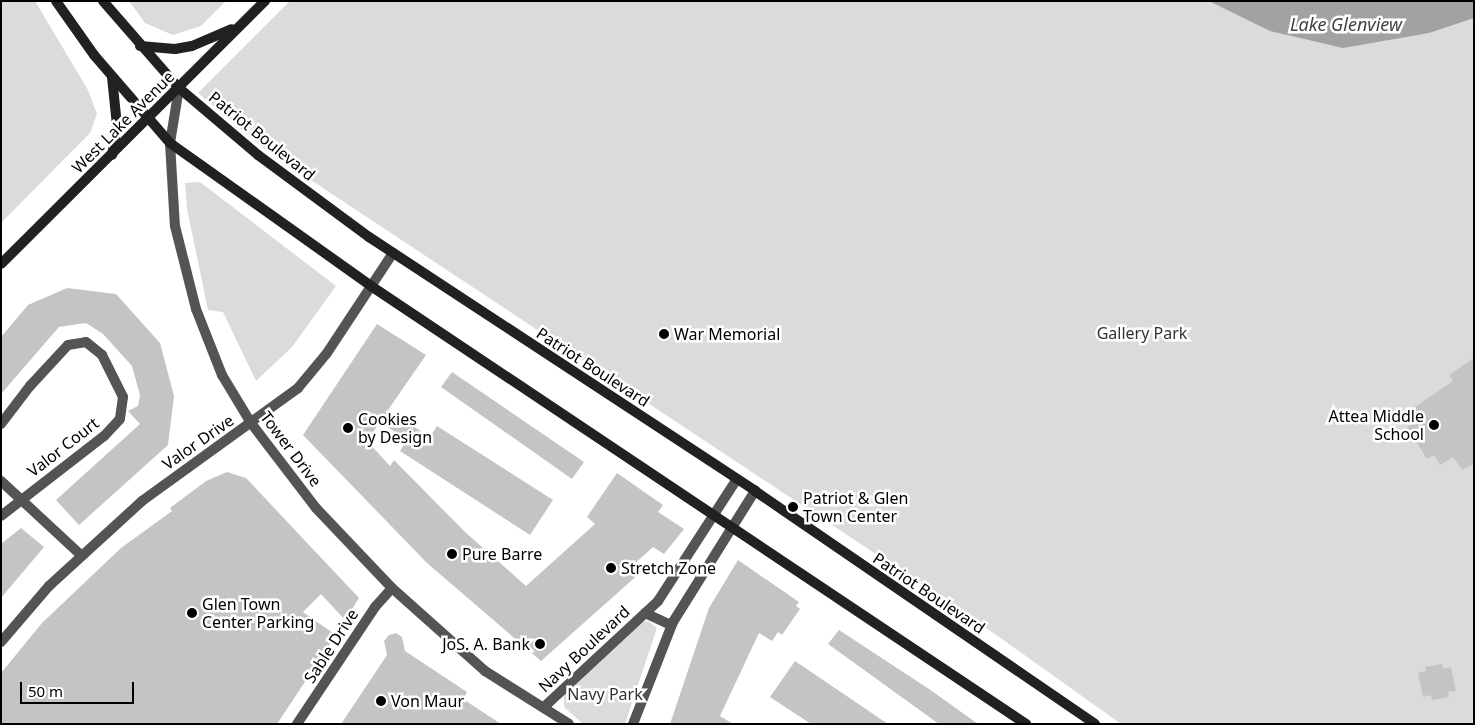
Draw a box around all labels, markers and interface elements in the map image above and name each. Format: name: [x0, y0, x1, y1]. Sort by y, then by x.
water label: Lake Glenview: [1290, 13, 1402, 35]
street label: West Lake Avenue: [68, 67, 178, 177]
street label: Patriot Boulevard: [205, 87, 319, 185]
street label: Patriot Boulevard: [533, 323, 653, 411]
park label: Gallery Park: [1097, 323, 1187, 343]
place label: War Memorial: [674, 324, 780, 344]
marker: War Memorial: [658, 328, 670, 340]
place label: Attea Middle School: [1329, 406, 1424, 444]
street label: Tower Drive: [257, 408, 325, 490]
place label: Cookies by Design: [358, 409, 432, 447]
street label: Valor Drive: [159, 411, 237, 473]
street label: Valor Court: [24, 413, 102, 481]
marker: Attea Middle School: [1428, 419, 1440, 431]
marker: Cookies by Design: [342, 422, 354, 434]
place label: Patriot & Glen Town Center: [803, 488, 908, 526]
marker: Patriot & Glen Town Center: [787, 501, 799, 513]
place label: Pure Barre: [462, 544, 542, 564]
marker: Pure Barre: [446, 548, 458, 560]
street label: Patriot Boulevard: [869, 548, 989, 638]
place label: Stretch Zone: [621, 558, 716, 578]
marker: Stretch Zone: [605, 562, 617, 574]
place label: Glen Town Center Parking: [202, 594, 314, 632]
street label: Navy Boulevard: [534, 602, 634, 696]
street label: Sable Drive: [300, 605, 362, 687]
marker: Glen Town Center Parking: [186, 607, 198, 619]
place label: JoS. A. Bank: [442, 634, 530, 654]
marker: JoS. A. Bank: [534, 638, 546, 650]
scale bar: [22, 672, 136, 704]
text: 50 m: [28, 681, 63, 701]
park label: Navy Park: [567, 684, 643, 704]
place label: Von Maur: [391, 691, 464, 711]
marker: Von Maur: [375, 695, 387, 707]

